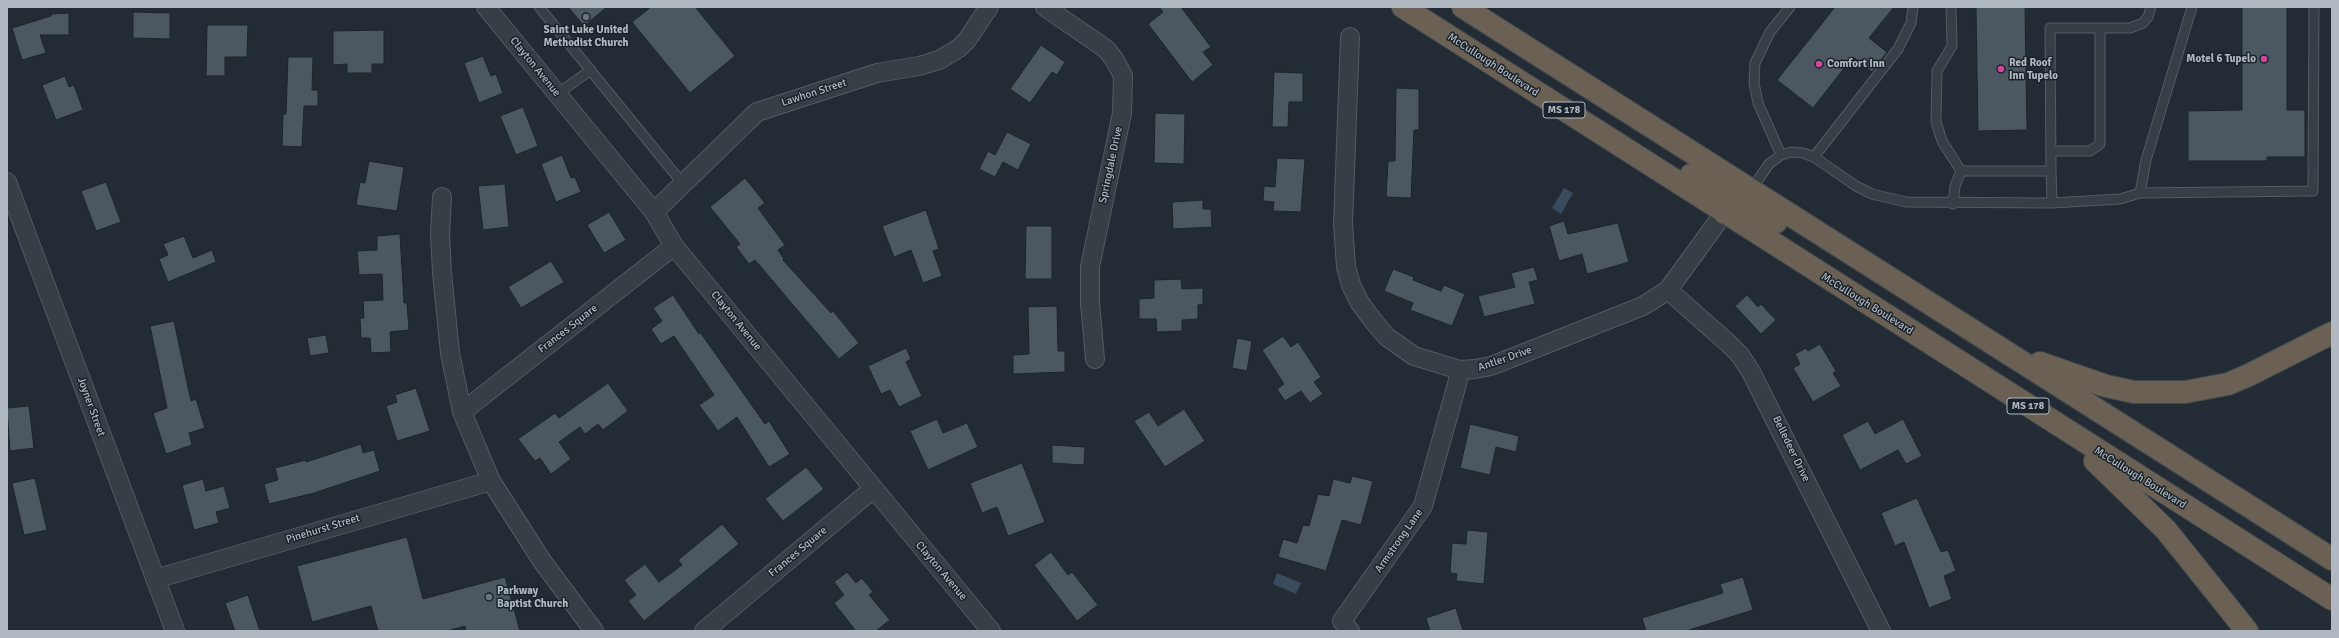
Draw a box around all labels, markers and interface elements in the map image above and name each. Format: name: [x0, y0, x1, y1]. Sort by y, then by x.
marker: Saint Luke United Methodist Church: [581, 12, 591, 22]
place label: Saint Luke United Methodist Church: [543, 23, 629, 49]
street label: McCullough Boulevard: [1445, 31, 1541, 99]
street label: Clayton Avenue: [507, 35, 563, 99]
place label: Motel 6 Tupelo: [2186, 52, 2256, 66]
marker: Motel 6 Tupelo: [2259, 54, 2269, 64]
place label: Red Roof Inn Tupelo: [2009, 56, 2058, 82]
place label: Comfort Inn: [1827, 57, 1885, 71]
marker: Comfort Inn: [1814, 59, 1824, 69]
marker: Red Roof Inn Tupelo: [1996, 64, 2006, 74]
street label: Lawhon Street: [780, 76, 848, 110]
road number: MS 178: [1543, 102, 1585, 118]
street label: Springdale Drive: [1096, 125, 1126, 205]
street label: McCullough Boulevard: [1819, 270, 1915, 338]
street label: Clayton Avenue: [708, 289, 764, 353]
street label: Frances Square: [536, 302, 600, 356]
street label: Antler Drive: [1476, 344, 1534, 374]
street label: Joyner Street: [74, 375, 108, 439]
road number: MS 178: [2007, 398, 2049, 414]
street label: Belledeer Drive: [1769, 414, 1813, 484]
street label: McCullough Boulevard: [2092, 444, 2188, 512]
street label: Armstrong Lane: [1372, 507, 1426, 575]
street label: Pinehurst Street: [284, 512, 362, 546]
street label: Frances Square: [766, 524, 830, 580]
street label: Clayton Avenue: [913, 539, 969, 603]
place label: Parkway Baptist Church: [497, 584, 568, 610]
marker: Parkway Baptist Church: [484, 592, 494, 602]

